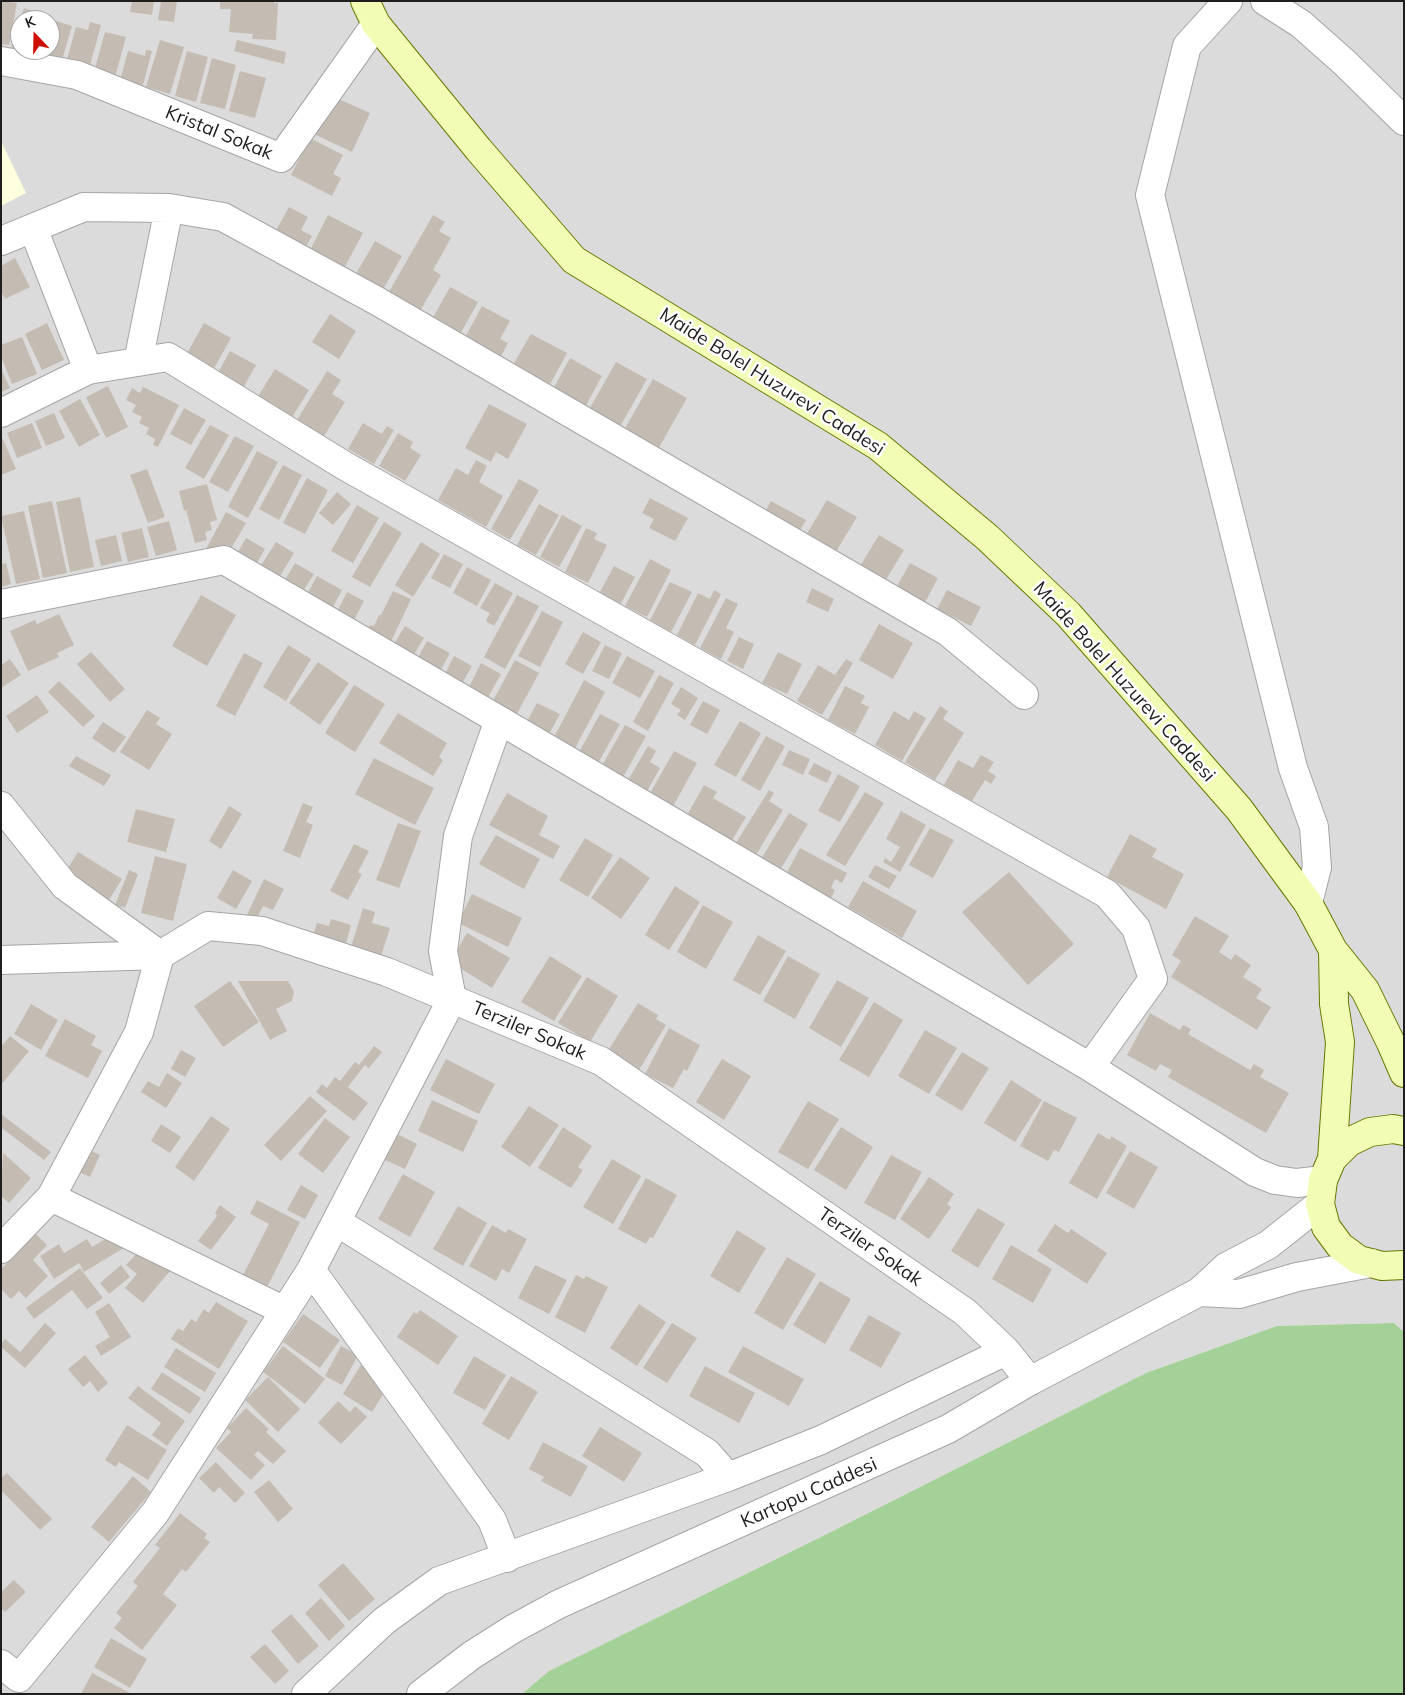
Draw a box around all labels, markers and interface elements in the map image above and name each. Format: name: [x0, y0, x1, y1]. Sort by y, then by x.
north arrow: [10, 10, 60, 60]
text: K: [22, 12, 38, 32]
street label: Kristal Sokak: [162, 101, 276, 165]
street label: Maide Bolel Huzurevi Caddesi: [655, 303, 889, 461]
street label: Maide Bolel Huzurevi Caddesi: [1028, 577, 1220, 787]
street label: Terziler Sokak: [468, 997, 590, 1065]
street label: Terziler Sokak: [814, 1203, 926, 1291]
street label: Kartopu Caddesi: [737, 1453, 881, 1533]

